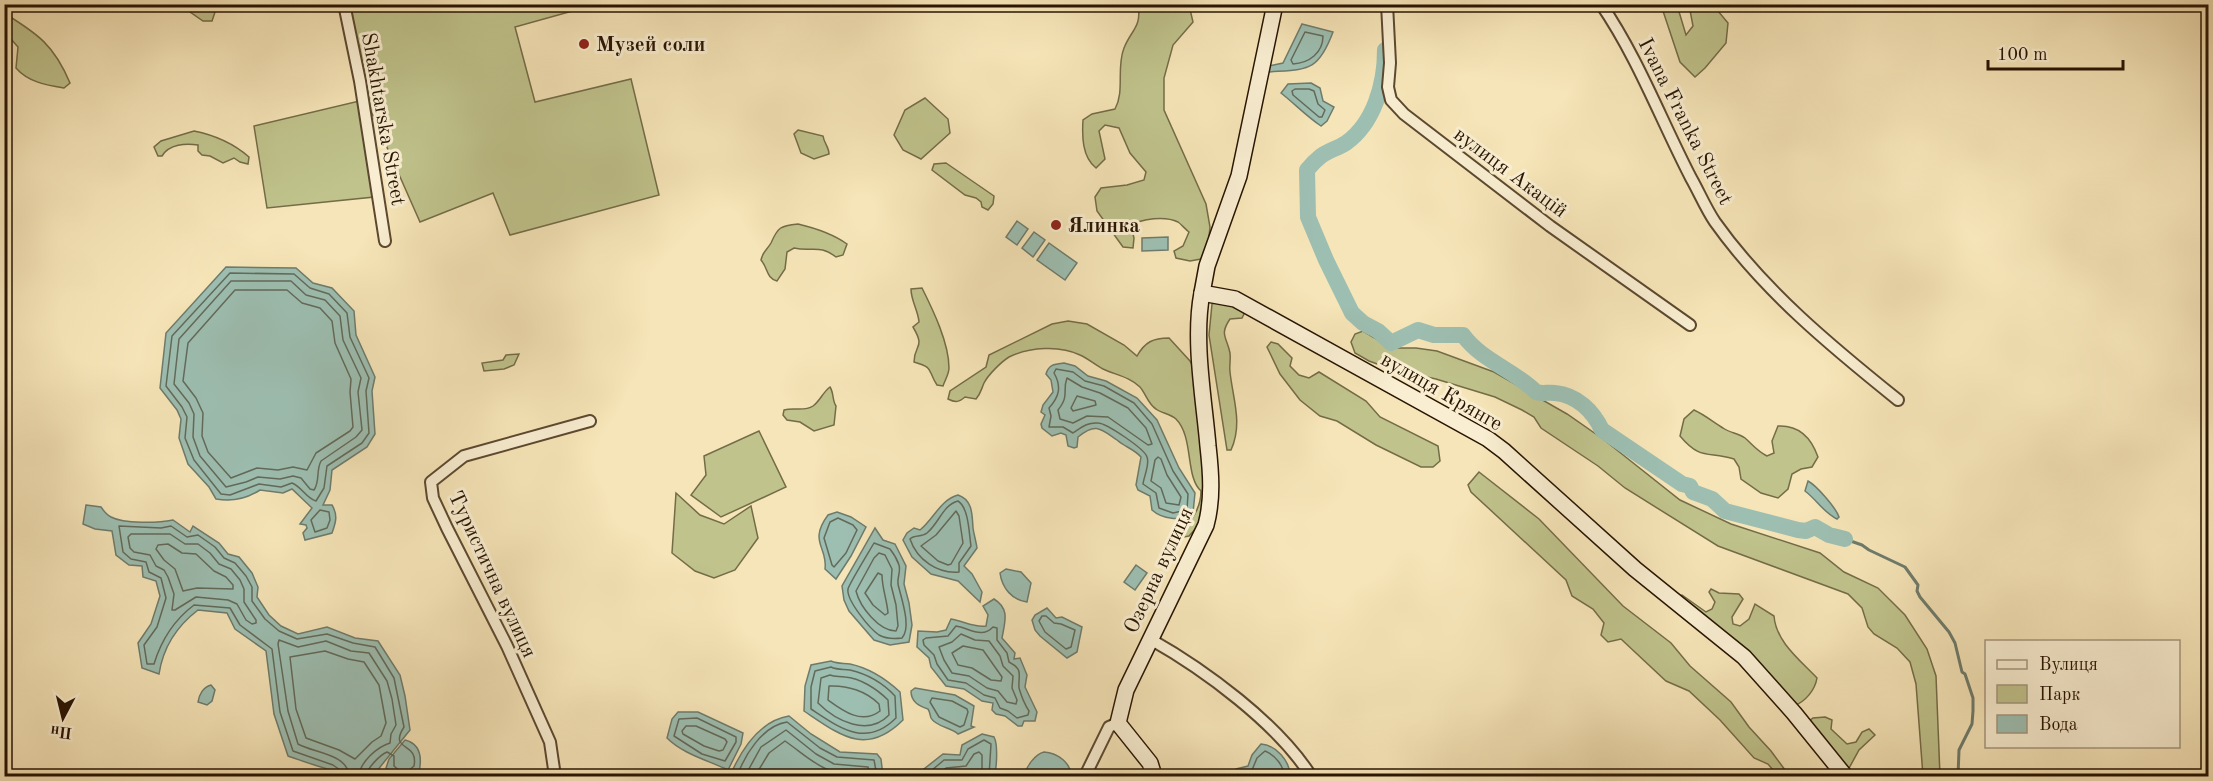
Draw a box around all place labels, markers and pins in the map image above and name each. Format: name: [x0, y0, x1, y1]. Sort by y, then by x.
place label: Музей соли: [596, 35, 705, 56]
marker: Музей соли: [577, 37, 591, 51]
place label: Ялинка: [1068, 216, 1140, 237]
marker: Ялинка: [1049, 218, 1063, 232]

